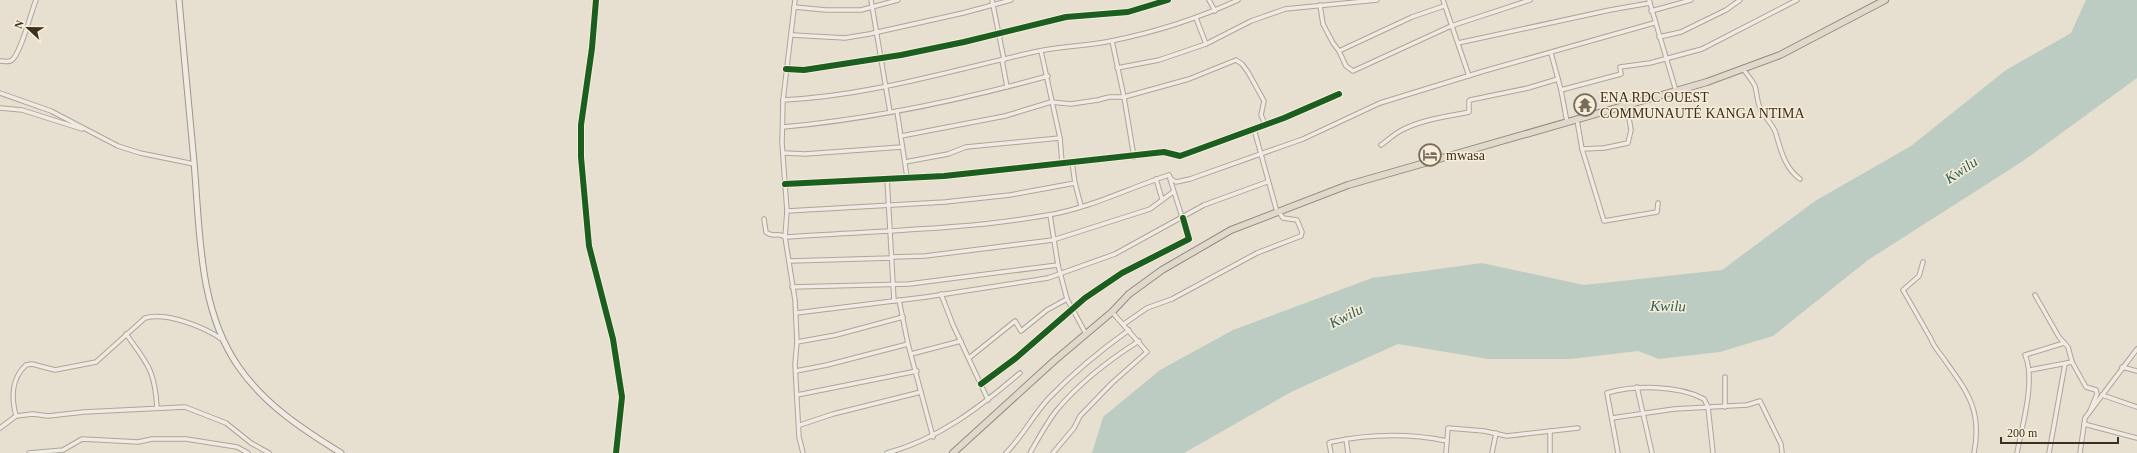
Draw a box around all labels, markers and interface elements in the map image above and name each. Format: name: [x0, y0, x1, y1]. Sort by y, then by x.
north arrow: [8, 8, 48, 48]
text: N: [12, 18, 26, 30]
place label: ENA RDC OUEST COMMUNAUTÉ KANGA NTIMA: [1600, 90, 1805, 121]
temple icon: ENA RDC OUEST COMMUNAUTÉ KANGA NTIMA: [1572, 92, 1598, 118]
hotel icon: mwasa: [1417, 142, 1443, 168]
place label: mwasa: [1446, 148, 1486, 163]
water label: Kwilu: [1941, 153, 1980, 187]
water label: Kwilu: [1649, 298, 1686, 314]
water label: Kwilu: [1326, 301, 1366, 332]
scale bar: [2001, 419, 2118, 445]
text: 200 m: [2007, 426, 2038, 440]

